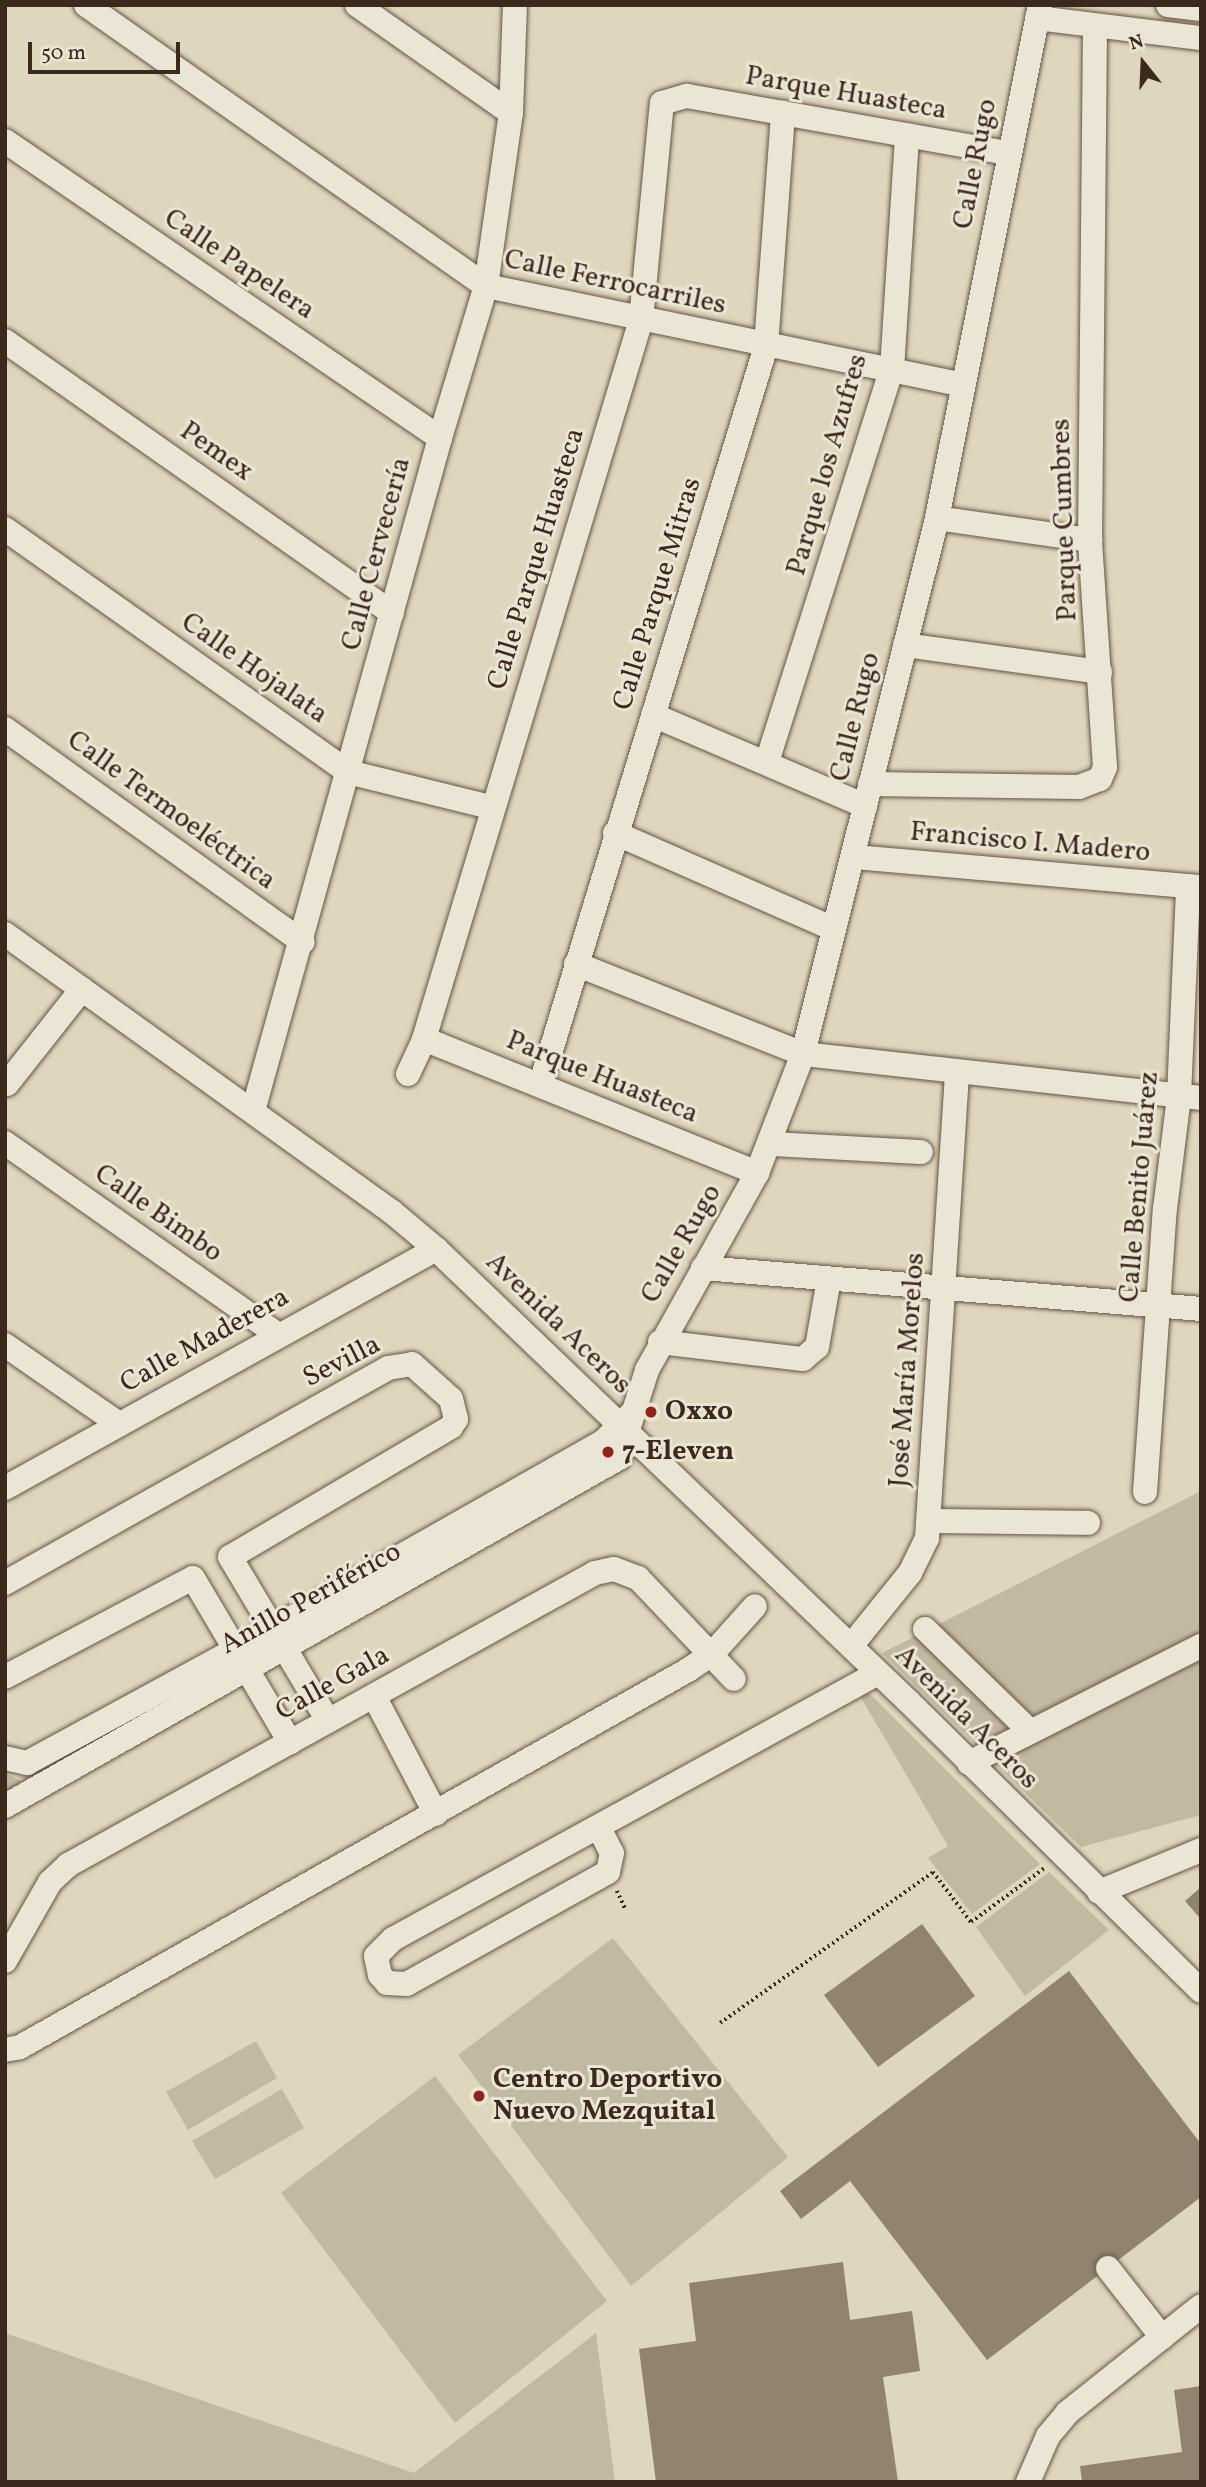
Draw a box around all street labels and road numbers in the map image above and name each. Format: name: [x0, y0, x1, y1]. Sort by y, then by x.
street label: Parque Huasteca: [743, 60, 949, 128]
street label: Calle Rugo: [947, 96, 1005, 232]
street label: Calle Papelera: [157, 202, 321, 328]
street label: Calle Ferrocarriles: [501, 243, 729, 323]
street label: Parque los Azufres: [780, 350, 876, 580]
street label: Pemex: [173, 415, 259, 489]
street label: Parque Cumbres: [1045, 418, 1085, 622]
street label: Calle Parque Huasteca: [481, 424, 593, 694]
street label: Calle Cervecería: [335, 454, 419, 654]
street label: Calle Parque Mitras: [607, 474, 709, 714]
street label: Calle Hojalata: [174, 606, 334, 732]
street label: Calle Rugo: [824, 649, 888, 785]
street label: Calle Termoeléctrica: [60, 724, 282, 898]
street label: Francisco I. Madero: [908, 816, 1152, 870]
street label: Parque Huasteca: [501, 1024, 703, 1132]
street label: Calle Benito Juárez: [1113, 1070, 1167, 1304]
street label: Calle Bimbo: [87, 1158, 229, 1270]
street label: Calle Rugo: [634, 1178, 730, 1310]
street label: Avenida Aceros: [478, 1246, 638, 1402]
street label: José María Morelos: [883, 1251, 933, 1489]
street label: Calle Maderera: [115, 1281, 295, 1401]
street label: Sevilla: [298, 1328, 386, 1396]
street label: Anillo Periférico: [215, 1535, 407, 1663]
street label: Calle Gala: [270, 1639, 396, 1729]
street label: Avenida Aceros: [887, 1639, 1045, 1797]

